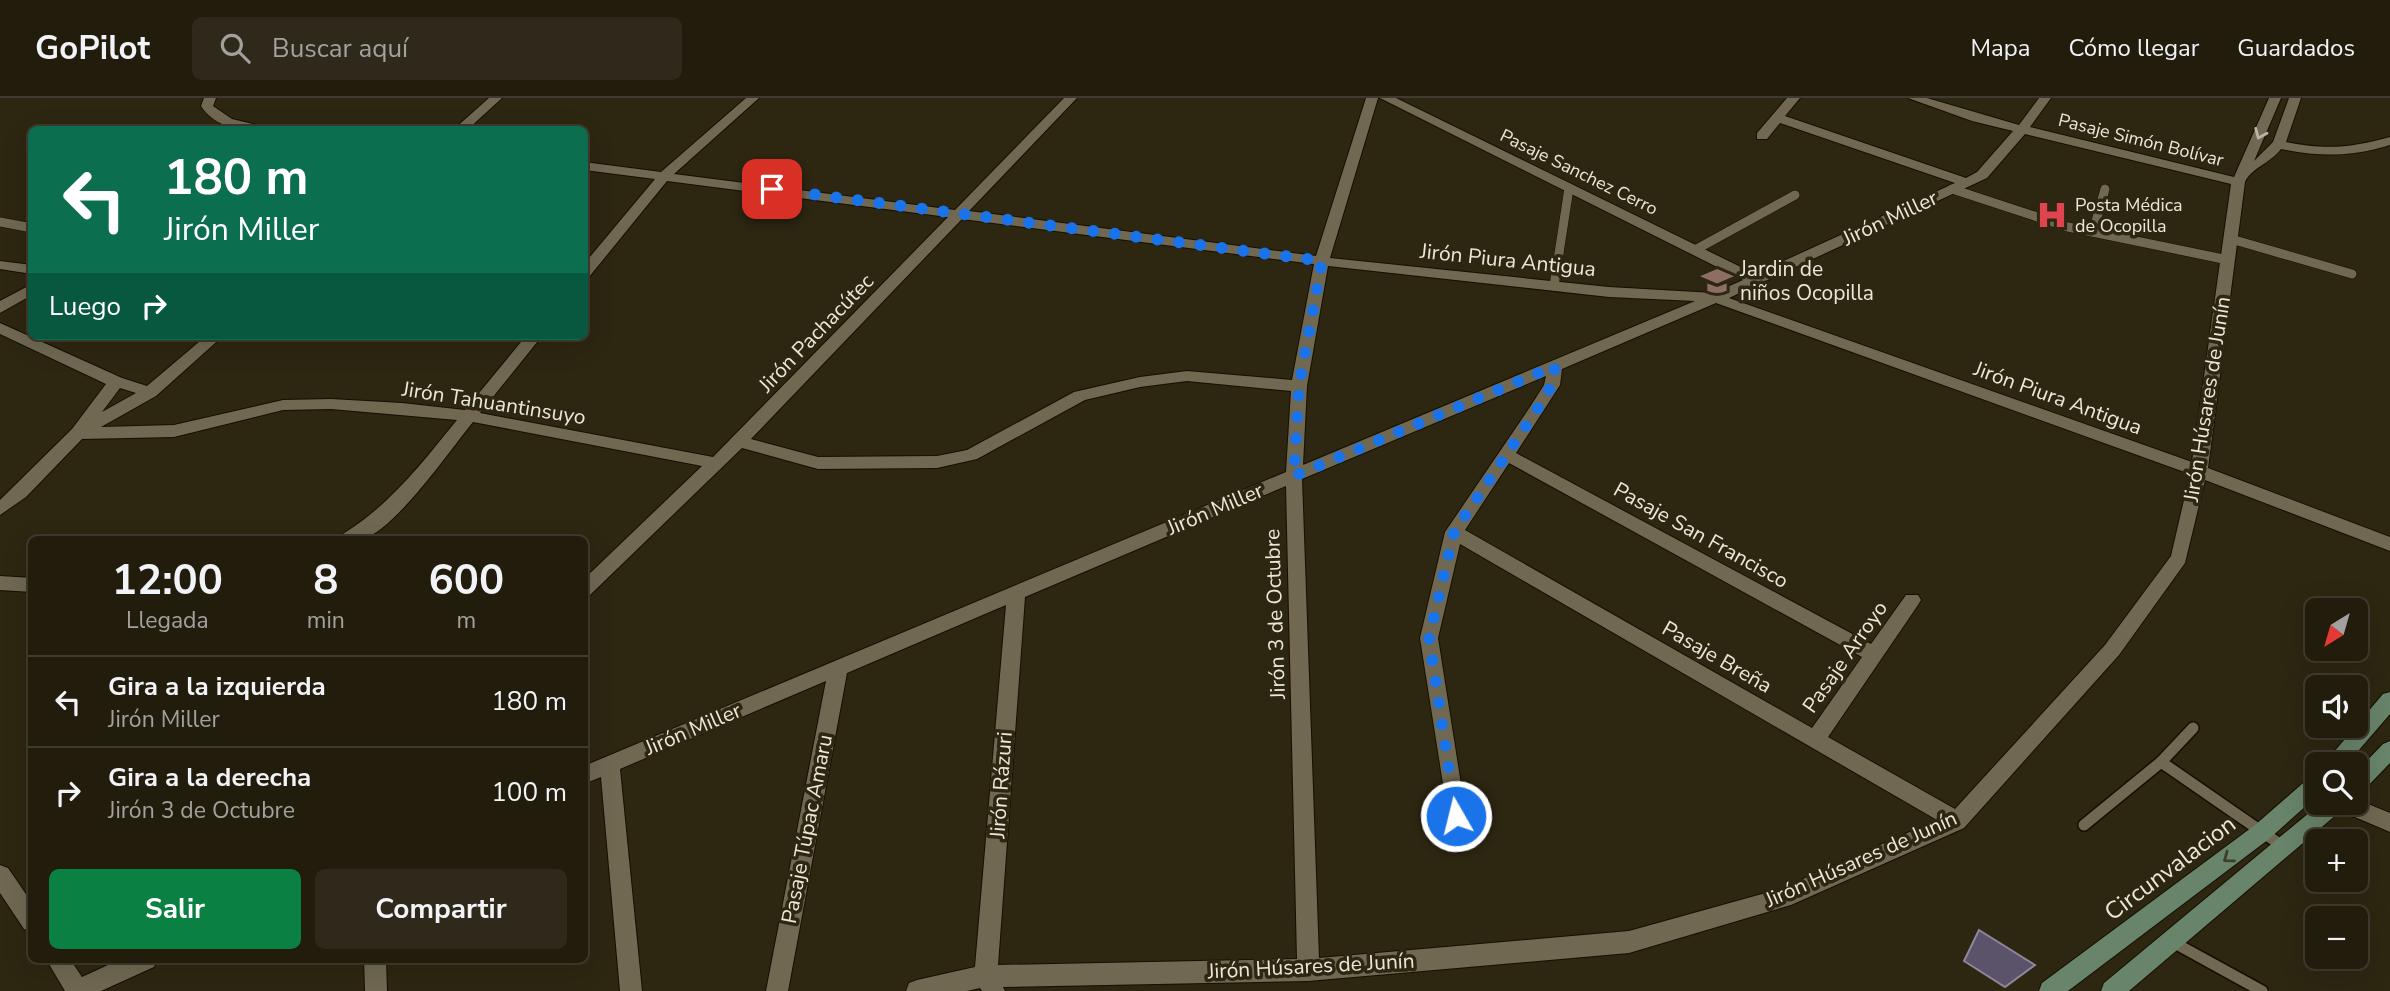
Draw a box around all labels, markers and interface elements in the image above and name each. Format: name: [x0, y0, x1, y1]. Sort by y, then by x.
search box: [192, 17, 682, 80]
text: GoPilot: [35, 26, 150, 71]
icon: search: [216, 29, 254, 67]
text: Buscar aquí: [272, 31, 408, 66]
text: Mapa: [1970, 32, 2030, 64]
text: Cómo llegar: [2068, 32, 2199, 64]
text: Guardados: [2237, 32, 2355, 64]
street label: Pasaje Simón Bolívar: [2056, 108, 2227, 172]
street label: Pasaje Sanchez Cerro: [1496, 123, 1662, 221]
one-way arrow: [2254, 128, 2268, 140]
text: 180 m: [164, 144, 308, 211]
icon: left: [49, 154, 140, 245]
pin: [742, 159, 802, 219]
icon: arrive: [753, 170, 791, 208]
street label: Jirón Miller: [1837, 184, 1943, 253]
place label: Posta Médica de Ocopilla: [2075, 193, 2182, 238]
hospital icon: Posta Médica de Ocopilla: [2035, 198, 2069, 232]
text: Jirón Miller: [164, 208, 319, 251]
street label: Jirón Piura Antigua: [1418, 237, 1597, 283]
place label: Jardin de niños Ocopilla: [1739, 255, 1874, 307]
school or university icon: Jardin de niños Ocopilla: [1700, 264, 1734, 298]
street label: Jirón Pachacútec: [752, 268, 880, 399]
icon: right: [135, 287, 173, 325]
text: Luego: [49, 289, 121, 324]
street label: Jirón Húsares de Junín: [2177, 294, 2237, 505]
street label: Jirón Piura Antigua: [1969, 354, 2146, 441]
street label: Jirón Tahuantinsuyo: [399, 375, 588, 431]
street label: Pasaje San Francisco: [1609, 475, 1793, 595]
street label: Jirón Miller: [1162, 476, 1268, 542]
street label: Jirón 3 de Octubre: [1258, 528, 1292, 701]
text: 12:00: [112, 552, 223, 609]
text: 8: [313, 552, 338, 609]
text: 600: [429, 552, 504, 609]
street label: Pasaje Arroyo: [1796, 595, 1894, 719]
north arrow: [2305, 598, 2368, 662]
map controls: [2305, 598, 2368, 969]
text: Llegada: [126, 605, 209, 636]
text: min: [307, 605, 345, 636]
text: m: [457, 605, 476, 636]
street label: Pasaje Breña: [1657, 614, 1777, 700]
text: Gira a la izquierda: [108, 669, 326, 704]
button: sound: [2305, 675, 2368, 738]
icon: left: [49, 683, 87, 721]
text: 180 m: [491, 684, 567, 719]
street label: Jirón Miller: [640, 696, 746, 762]
text: Jirón Miller: [108, 704, 220, 735]
street label: Jirón Rázuri: [983, 731, 1019, 840]
street label: Pasaje Túpac Amaru: [775, 732, 839, 926]
button: search: [2305, 752, 2368, 815]
text: Gira a la derecha: [108, 760, 311, 795]
icon: right: [49, 774, 87, 812]
text: 100 m: [491, 775, 567, 810]
position arrow: [1419, 779, 1493, 853]
text: Jirón 3 de Octubre: [108, 795, 295, 826]
street label: Jirón Húsares de Junín: [1760, 804, 1961, 914]
street label: Circunvalacion: [2098, 808, 2242, 928]
button: +: [2305, 829, 2368, 892]
one-way arrow: [2223, 850, 2235, 862]
button: Salir: [49, 869, 301, 949]
button: Compartir: [315, 869, 567, 949]
button: −: [2305, 906, 2368, 969]
street label: Jirón Húsares de Junín: [1206, 947, 1415, 985]

